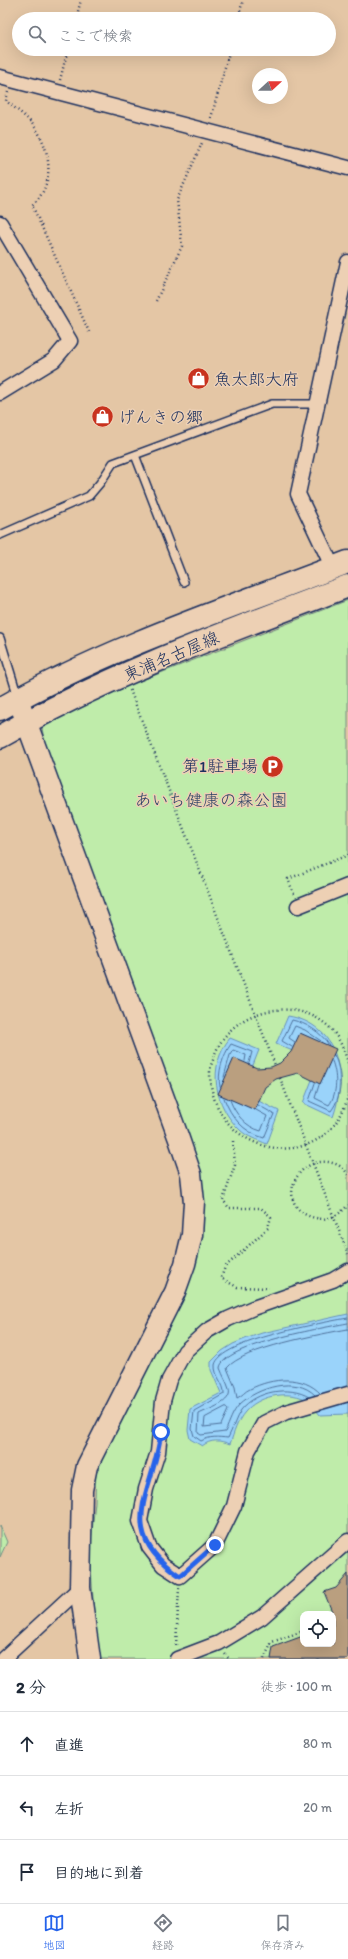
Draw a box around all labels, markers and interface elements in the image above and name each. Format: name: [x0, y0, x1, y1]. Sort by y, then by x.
search box: [12, 12, 336, 56]
icon: search: [26, 23, 48, 45]
text: ここで検索: [58, 27, 133, 45]
north arrow: [252, 68, 288, 104]
shop icon: 魚太郎大府: [185, 366, 211, 392]
place label: 魚太郎大府: [214, 369, 299, 389]
shop icon: げんきの郷: [89, 404, 115, 430]
place label: げんきの郷: [118, 407, 203, 427]
street label: 東浦名古屋線: [120, 627, 222, 685]
parking icon: 第1駐車場: [260, 753, 286, 779]
place label: 第1駐車場: [182, 756, 258, 776]
park label: あいち健康の森公園: [135, 790, 288, 810]
route start: [152, 1423, 170, 1441]
route end: [206, 1536, 224, 1554]
map controls: [300, 1611, 336, 1647]
button: locate: [300, 1611, 336, 1647]
text: 2 分: [16, 1677, 46, 1697]
text: 徒歩 · 100 m: [261, 1679, 332, 1694]
icon: ahead: [16, 1733, 38, 1755]
text: 直進: [54, 1736, 84, 1754]
text: 80 m: [303, 1736, 332, 1751]
icon: left: [16, 1797, 38, 1819]
text: 左折: [54, 1800, 84, 1818]
text: 20 m: [303, 1800, 332, 1815]
icon: arrive: [16, 1861, 38, 1883]
text: 目的地に到着: [54, 1864, 144, 1882]
tab: 地図: [43, 1912, 65, 1952]
tab: 経路: [152, 1912, 174, 1952]
tab: 保存済み: [261, 1912, 305, 1952]

